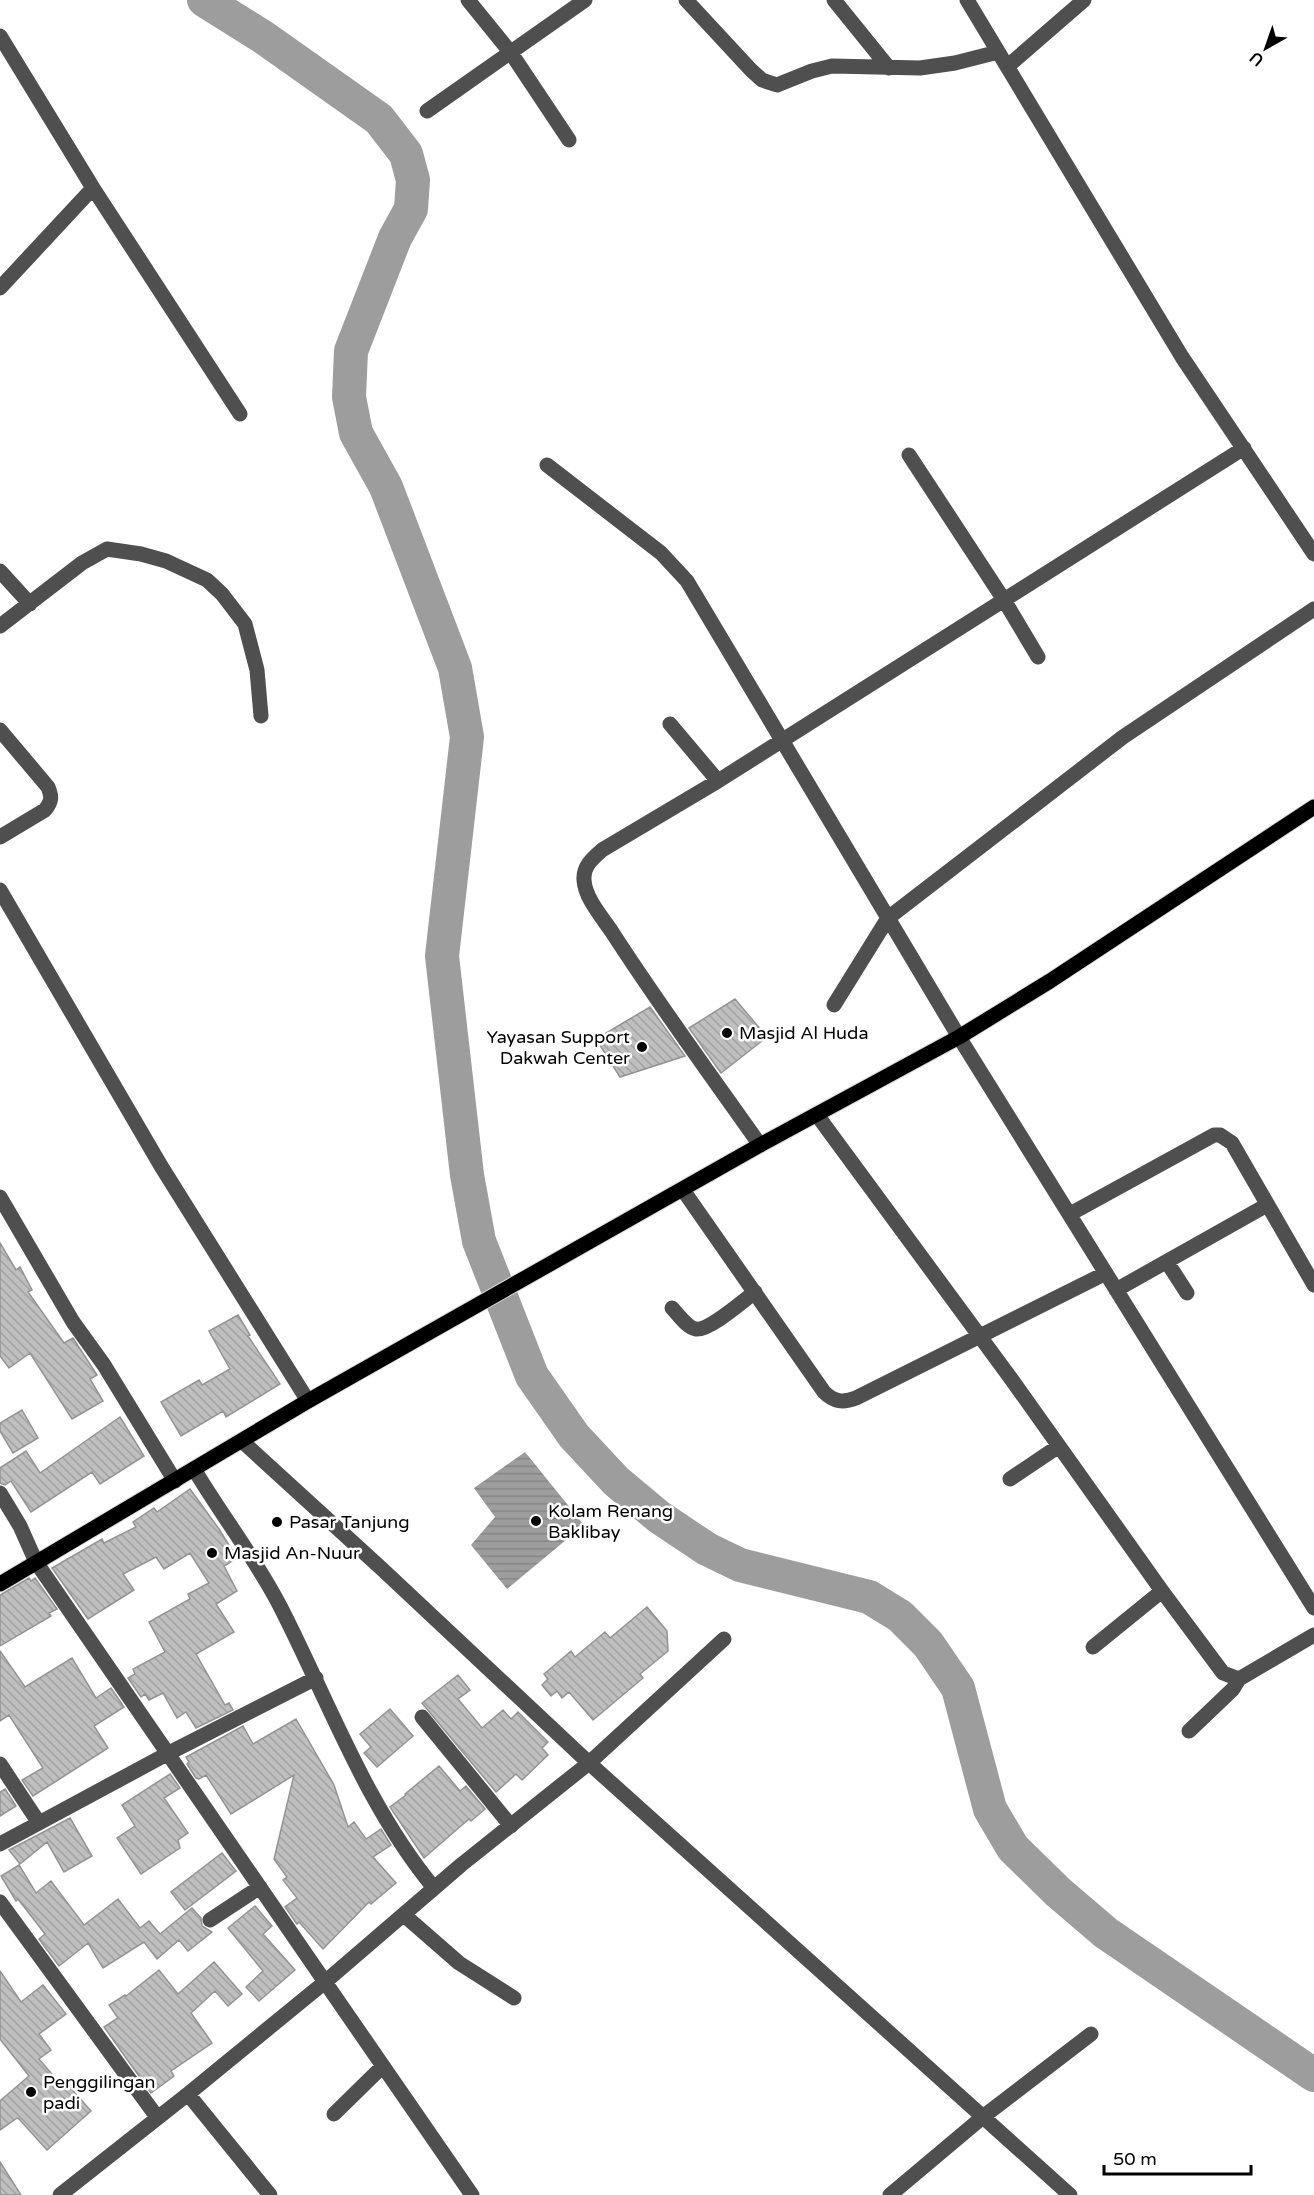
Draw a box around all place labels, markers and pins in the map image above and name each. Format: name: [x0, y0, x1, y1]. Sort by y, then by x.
place label: Masjid Al Huda: [739, 1022, 869, 1044]
place label: Yayasan Support Dakwah Center: [487, 1026, 630, 1069]
marker: Masjid Al Huda: [720, 1026, 734, 1040]
marker: Yayasan Support Dakwah Center: [635, 1040, 649, 1054]
place label: Kolam Renang Baklibay: [548, 1500, 673, 1543]
place label: Pasar Tanjung: [289, 1511, 410, 1533]
marker: Kolam Renang Baklibay: [529, 1514, 543, 1528]
marker: Pasar Tanjung: [270, 1515, 284, 1529]
place label: Masjid An-Nuur: [224, 1542, 360, 1564]
marker: Masjid An-Nuur: [205, 1546, 219, 1560]
place label: Penggilingan padi: [43, 2071, 156, 2114]
marker: Penggilingan padi: [24, 2085, 38, 2099]

